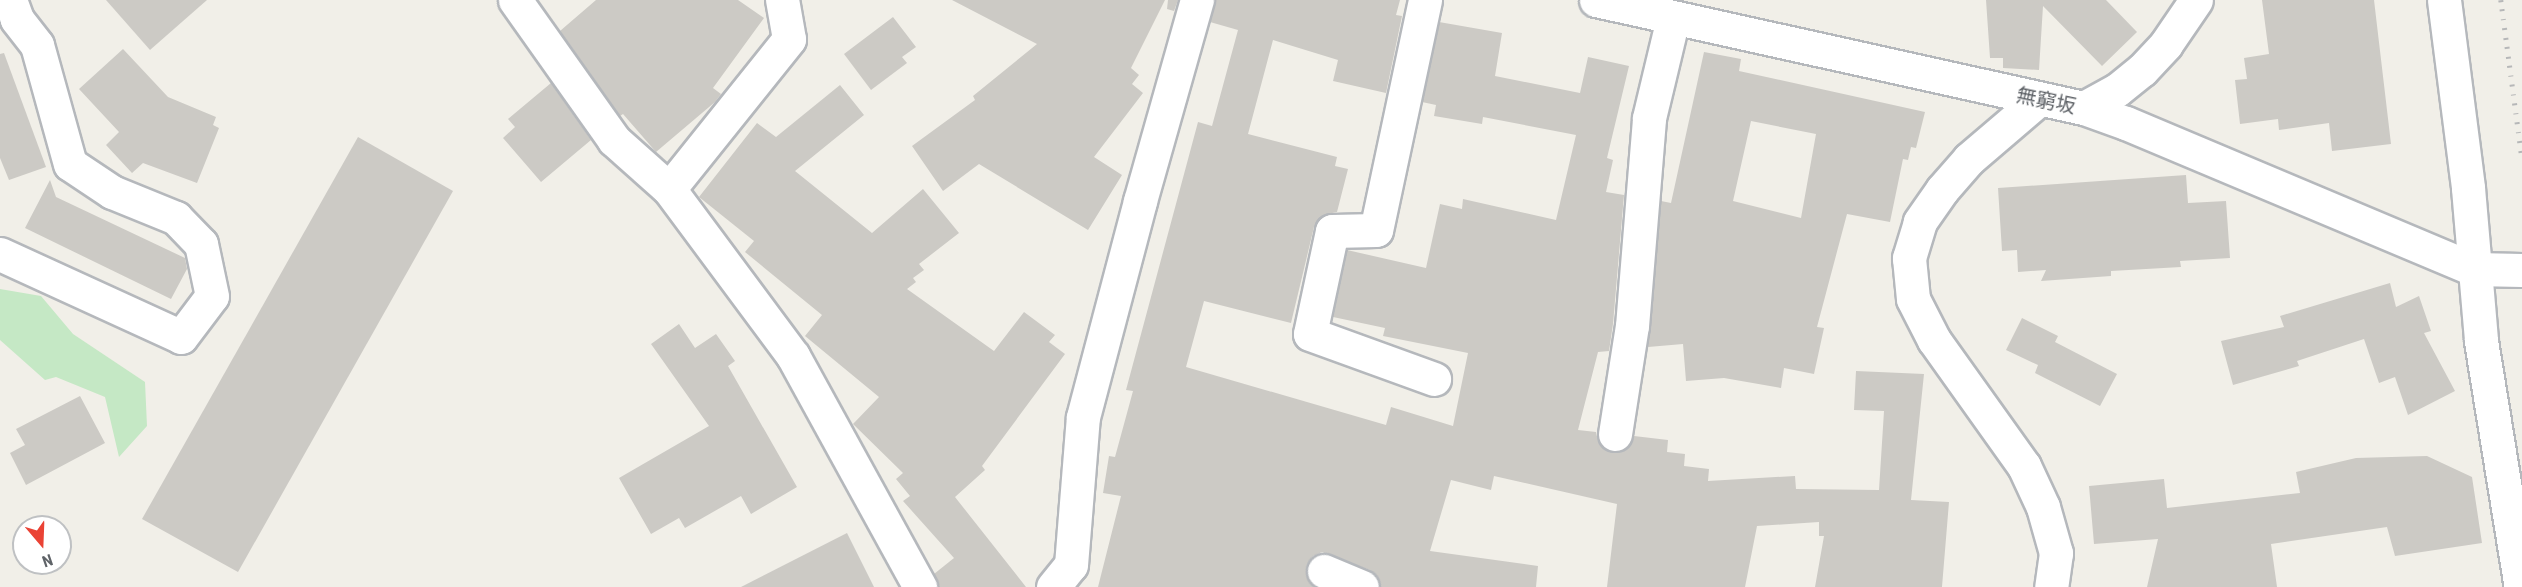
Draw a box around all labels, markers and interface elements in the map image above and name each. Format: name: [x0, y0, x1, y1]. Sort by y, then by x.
street label: 無窮坂: [2014, 83, 2078, 119]
north arrow: [12, 515, 72, 575]
text: N: [40, 550, 55, 571]

